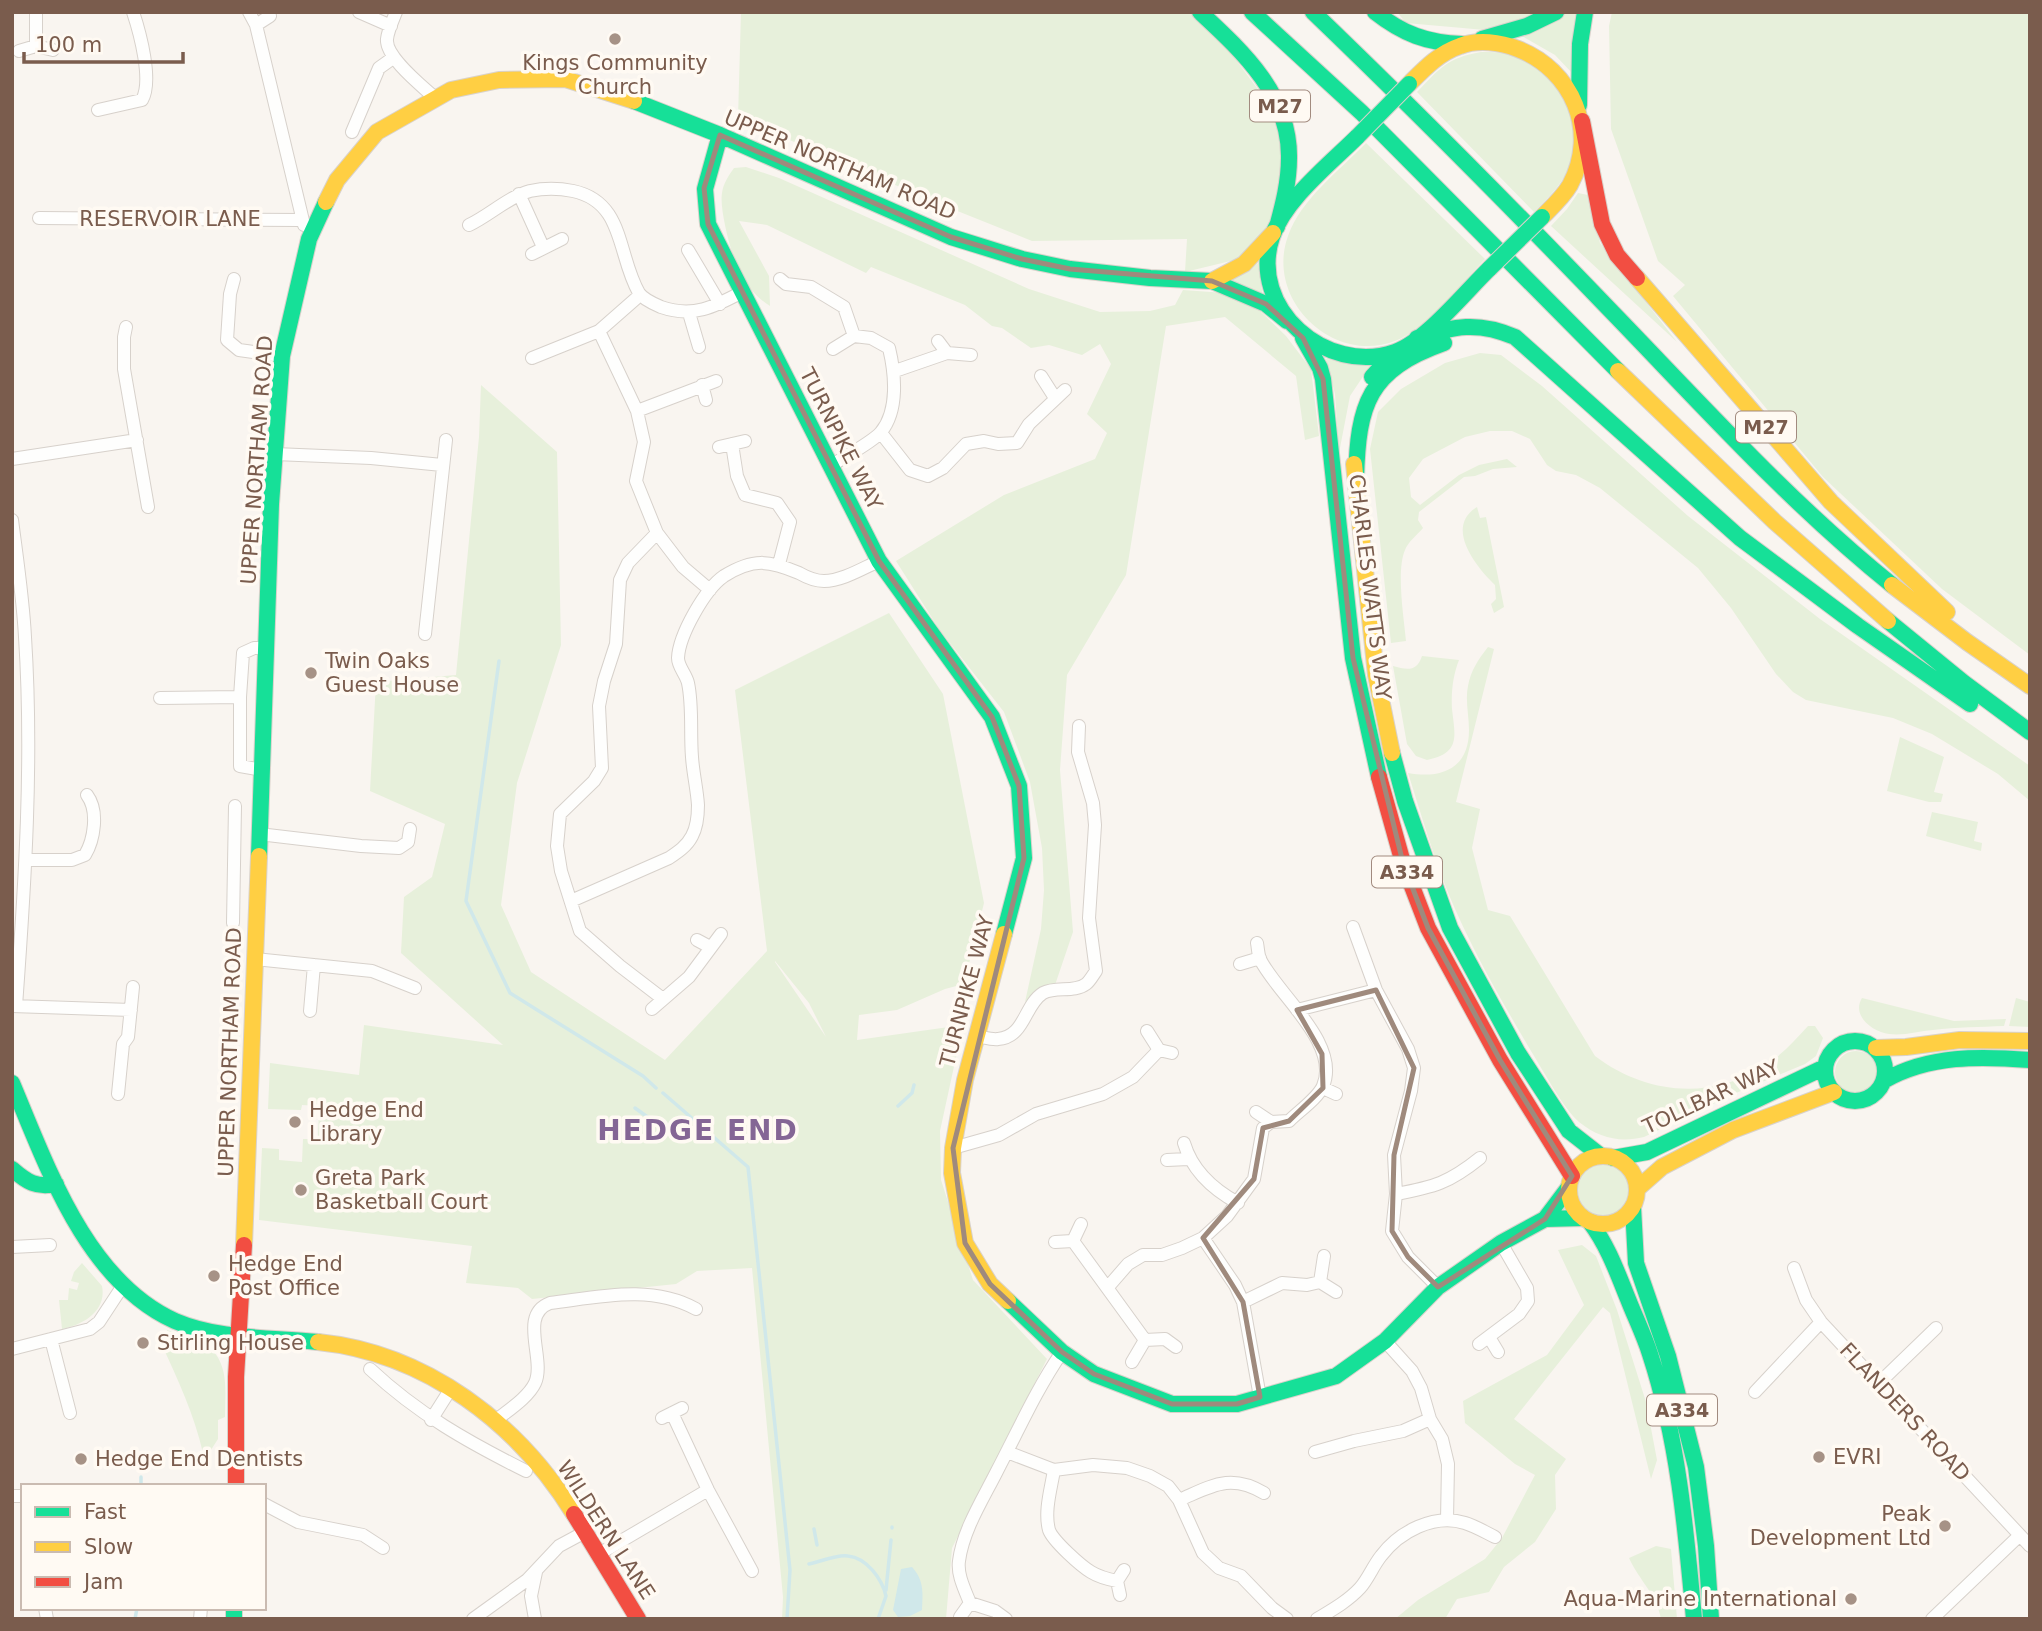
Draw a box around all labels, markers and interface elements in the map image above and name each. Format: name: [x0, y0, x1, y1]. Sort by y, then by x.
scale bar: [24, 21, 184, 65]
marker: Kings Community Church: [607, 31, 623, 47]
text: 100 m: [35, 33, 102, 57]
place label: Kings Community Church: [522, 51, 708, 99]
road number: M27: [1250, 90, 1310, 122]
street label: UPPER NORTHAM ROAD: [720, 105, 960, 225]
street label: RESERVOIR LANE: [79, 207, 261, 231]
street label: UPPER NORTHAM ROAD: [236, 335, 278, 585]
street label: TURNPIKE WAY: [794, 363, 887, 514]
road number: M27: [1736, 412, 1796, 442]
street label: CHARLES WATTS WAY: [1344, 473, 1396, 701]
place label: Twin Oaks Guest House: [324, 649, 459, 697]
marker: Twin Oaks Guest House: [303, 665, 319, 681]
road number: A334: [1372, 856, 1442, 888]
street label: TURNPIKE WAY: [935, 912, 999, 1071]
street label: UPPER NORTHAM ROAD: [214, 927, 246, 1177]
street label: TOLLBAR WAY: [1638, 1055, 1783, 1140]
place label: Hedge End Library: [309, 1098, 424, 1146]
marker: Hedge End Library: [287, 1114, 303, 1130]
district label: HEDGE END: [597, 1114, 799, 1147]
place label: Greta Park Basketball Court: [315, 1166, 488, 1214]
marker: Greta Park Basketball Court: [293, 1182, 309, 1198]
place label: Hedge End Post Office: [228, 1252, 343, 1300]
marker: Hedge End Post Office: [206, 1268, 222, 1284]
place label: Stirling House: [157, 1331, 304, 1355]
marker: Stirling House: [135, 1335, 151, 1351]
street label: FLANDERS ROAD: [1835, 1338, 1975, 1486]
road number: A334: [1647, 1394, 1717, 1426]
place label: EVRI: [1833, 1445, 1881, 1469]
place label: Hedge End Dentists: [95, 1447, 303, 1471]
marker: EVRI: [1811, 1449, 1827, 1465]
marker: Hedge End Dentists: [73, 1451, 89, 1467]
street label: WILDERN LANE: [552, 1456, 660, 1604]
legend: [21, 1484, 266, 1610]
text: Fast: [84, 1500, 126, 1524]
place label: Peak Development Ltd: [1750, 1502, 1932, 1550]
marker: Peak Development Ltd: [1937, 1518, 1953, 1534]
text: Slow: [84, 1535, 133, 1559]
text: Jam: [82, 1570, 124, 1594]
place label: Aqua-Marine International: [1564, 1587, 1837, 1611]
marker: Aqua-Marine International: [1843, 1591, 1859, 1607]

